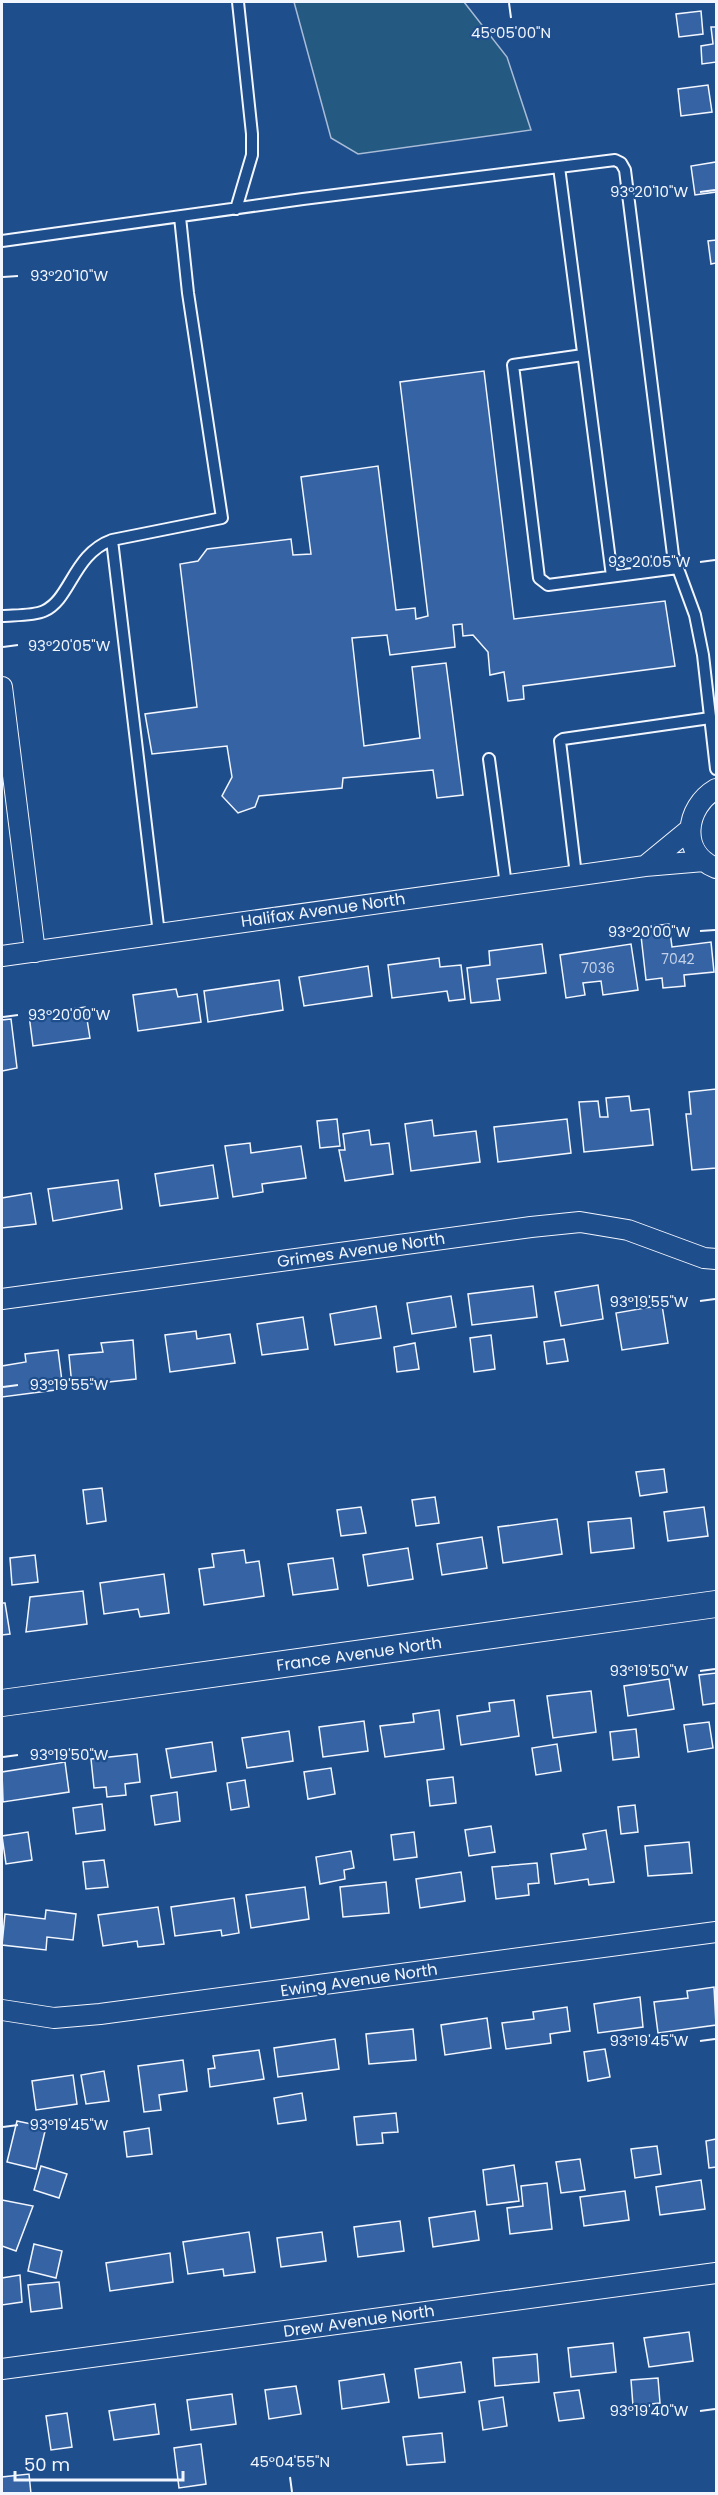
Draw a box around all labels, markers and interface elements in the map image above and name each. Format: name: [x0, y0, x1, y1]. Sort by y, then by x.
text: 45°05'00"N: [471, 22, 551, 43]
text: 93°20'10"W: [610, 181, 688, 202]
text: 93°20'10"W: [30, 265, 108, 286]
text: 93°20'05"W: [608, 551, 691, 572]
text: 93°20'05"W: [28, 635, 111, 656]
street label: Halifax Avenue North: [239, 887, 407, 933]
text: 93°20'00"W: [608, 921, 691, 942]
house number: 7042: [661, 949, 695, 969]
house number: 7036: [581, 958, 615, 978]
text: 93°20'00"W: [28, 1004, 111, 1025]
street label: Grimes Avenue North: [276, 1227, 446, 1273]
text: 93°19'55"W: [610, 1291, 689, 1312]
text: 93°19'55"W: [30, 1374, 109, 1395]
street label: France Avenue North: [275, 1631, 443, 1677]
text: 93°19'50"W: [610, 1660, 689, 1681]
text: 93°19'50"W: [30, 1744, 109, 1765]
street label: Ewing Avenue North: [279, 1958, 439, 2002]
text: 93°19'45"W: [610, 2030, 689, 2051]
text: 93°19'45"W: [30, 2114, 109, 2135]
street label: Drew Avenue North: [282, 2299, 436, 2343]
text: 93°19'40"W: [610, 2400, 689, 2421]
scale bar: [15, 2444, 183, 2482]
text: 45°04'55"N: [250, 2451, 330, 2472]
text: 50 m: [24, 2452, 70, 2477]

